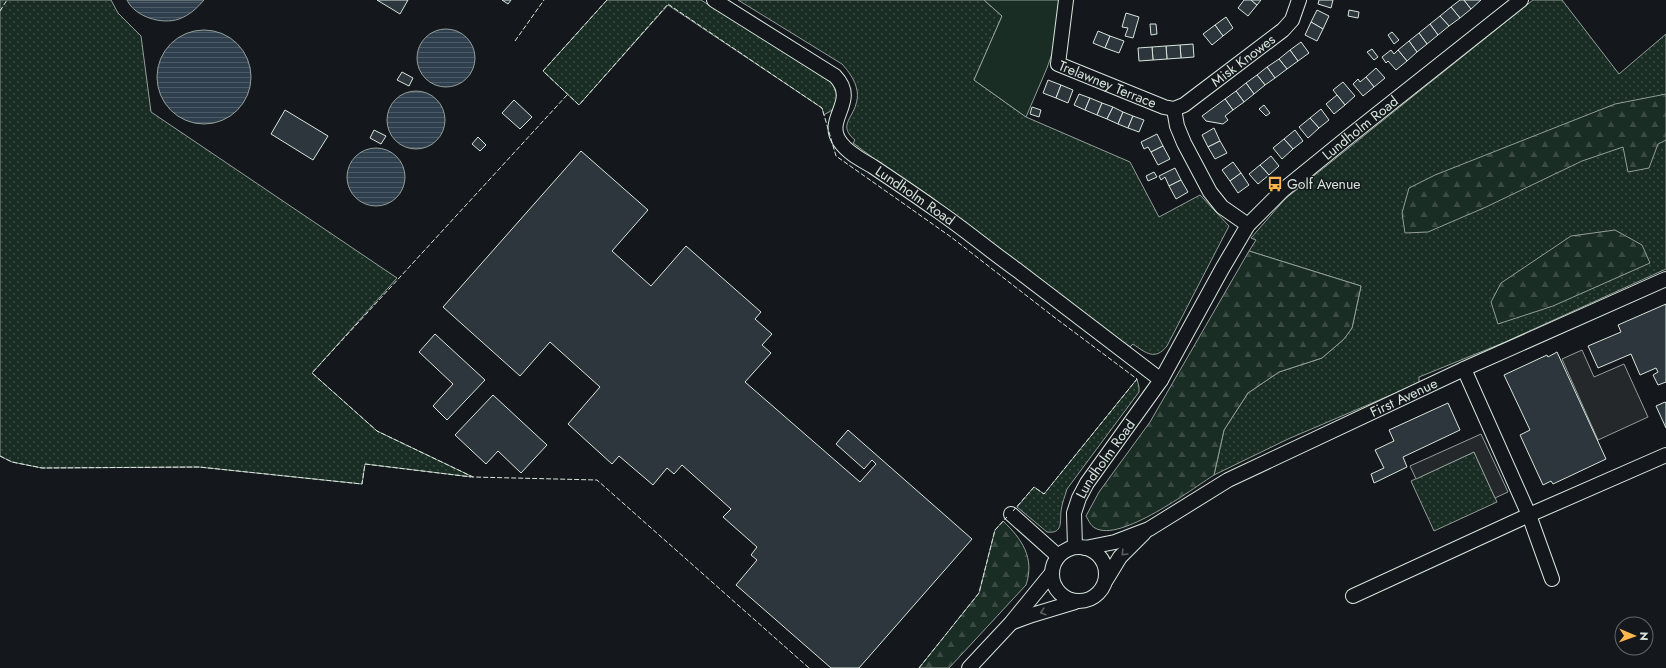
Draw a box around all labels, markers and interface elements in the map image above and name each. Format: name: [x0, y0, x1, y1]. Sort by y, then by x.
street label: Misk Knowes: [1207, 29, 1280, 91]
street label: Trelawney Terrace: [1056, 55, 1160, 113]
street label: Lundholm Road: [1318, 91, 1402, 164]
street label: Lundholm Road: [872, 161, 959, 230]
place label: Golf Avenue: [1287, 174, 1361, 194]
bus stop icon: Golf Avenue: [1266, 175, 1284, 193]
street label: First Avenue: [1367, 373, 1441, 422]
street label: Lundholm Road: [1071, 415, 1140, 502]
one-way arrow: [1121, 548, 1129, 556]
one-way arrow: [1039, 607, 1046, 616]
north arrow: [1614, 616, 1654, 656]
text: N: [1636, 632, 1652, 641]

